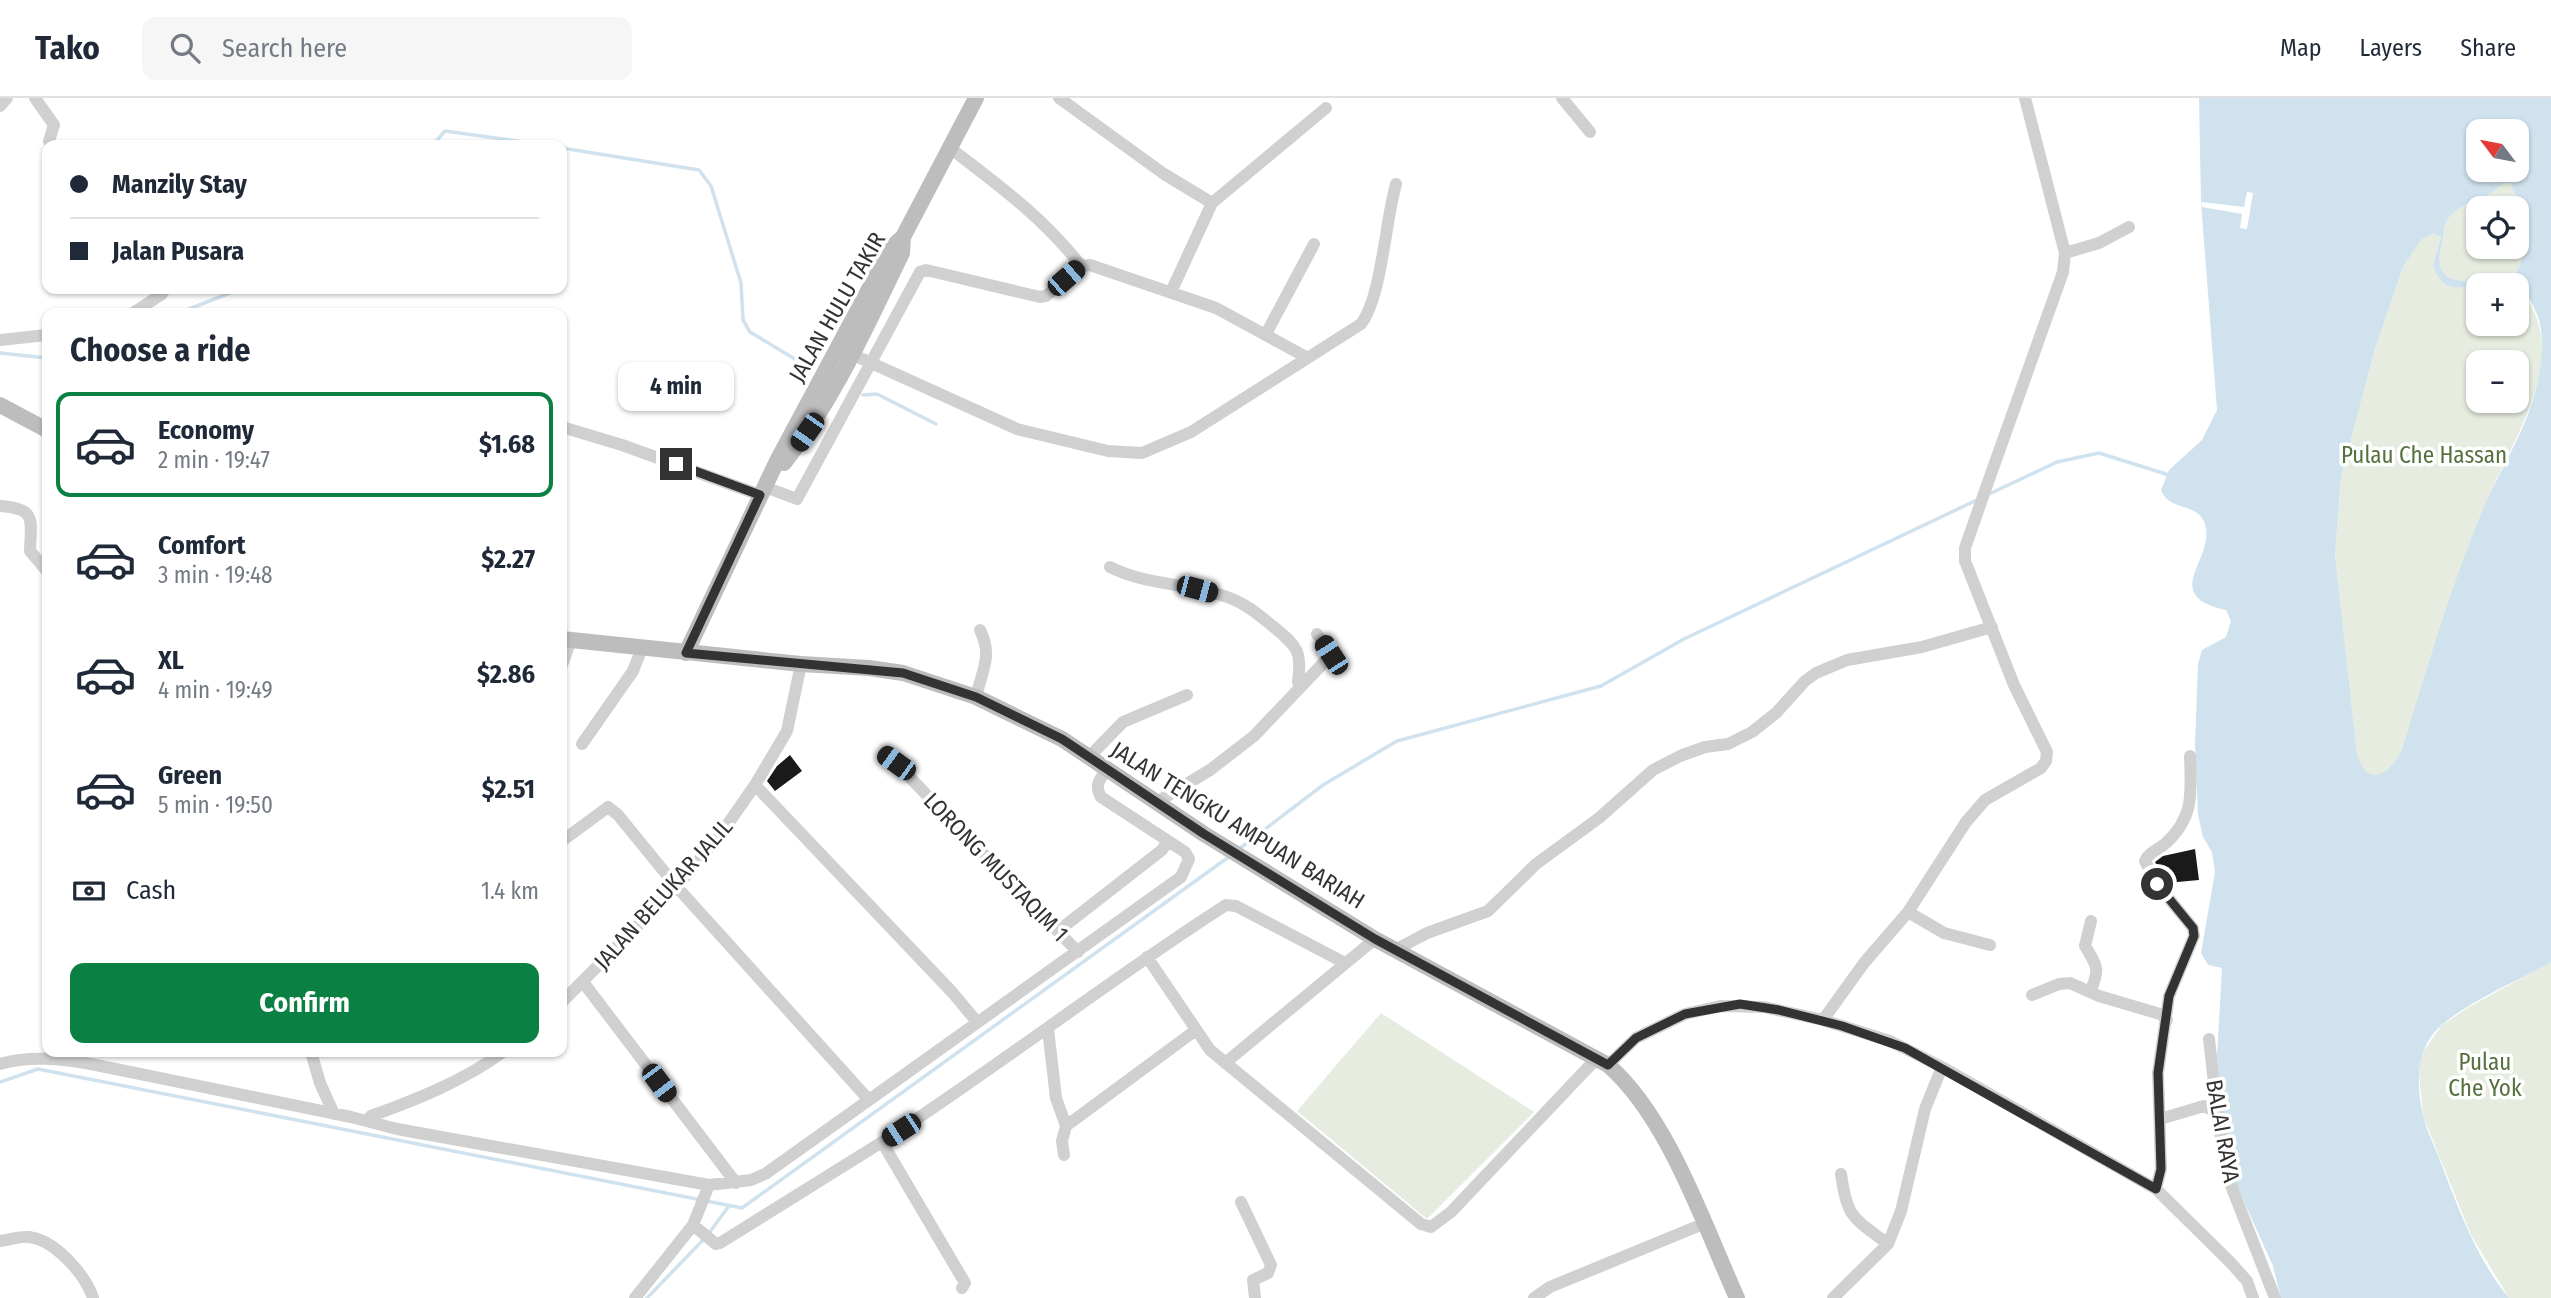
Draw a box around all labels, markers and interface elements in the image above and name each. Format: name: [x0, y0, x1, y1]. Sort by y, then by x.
search box: [142, 17, 632, 80]
text: Tako: [35, 28, 100, 68]
icon: search: [166, 29, 204, 67]
text: Search here: [222, 33, 347, 64]
text: Map: [2280, 34, 2322, 62]
text: Layers: [2360, 34, 2422, 62]
text: Share: [2460, 34, 2516, 62]
north arrow: [2466, 119, 2529, 182]
map controls: [2466, 119, 2529, 413]
text: Manzily Stay: [112, 169, 247, 200]
button: locate: [2466, 196, 2529, 259]
street label: JALAN HULU TAKIR: [783, 227, 891, 387]
text: Jalan Pusara: [112, 236, 244, 267]
car: [1044, 256, 1089, 300]
button: +: [2466, 273, 2529, 336]
text: Choose a ride: [70, 331, 251, 369]
button: −: [2466, 350, 2529, 413]
callout: 4 min: [618, 362, 734, 412]
text: 4 min: [650, 372, 702, 400]
car: [787, 409, 828, 455]
icon: car: [74, 413, 137, 476]
text: Economy: [158, 415, 254, 446]
text: $1.68: [479, 429, 535, 460]
park label: Pulau Che Hassan: [2341, 441, 2507, 469]
text: 2 min · 19:47: [158, 446, 270, 474]
route end: [660, 448, 692, 480]
icon: car: [74, 528, 137, 591]
text: Comfort: [158, 530, 246, 561]
text: $2.27: [481, 544, 535, 575]
text: 3 min · 19:48: [158, 561, 273, 589]
car: [1174, 573, 1221, 605]
car: [1311, 632, 1352, 678]
icon: car: [74, 643, 137, 706]
text: XL: [158, 645, 184, 676]
text: $2.86: [477, 659, 535, 690]
text: 4 min · 19:49: [158, 676, 273, 704]
street label: JALAN TENGKU AMPUAN BARIAH: [1106, 735, 1370, 915]
car: [873, 742, 920, 784]
icon: car: [74, 758, 137, 821]
text: Green: [158, 760, 222, 791]
text: $2.51: [482, 774, 535, 805]
street label: LORONG MUSTAQIM 1: [918, 787, 1074, 947]
text: 5 min · 19:50: [158, 791, 273, 819]
street label: JALAN BELUKAR JALIL: [588, 813, 738, 975]
route start: [2141, 868, 2173, 900]
icon: cash: [70, 872, 108, 910]
text: Cash: [126, 875, 176, 906]
text: 1.4 km: [481, 877, 539, 905]
button: Confirm: [70, 963, 539, 1043]
park label: Pulau Che Yok: [2448, 1048, 2522, 1102]
car: [638, 1060, 681, 1106]
street label: BALAI RAYA: [2200, 1077, 2246, 1185]
car: [878, 1110, 925, 1150]

